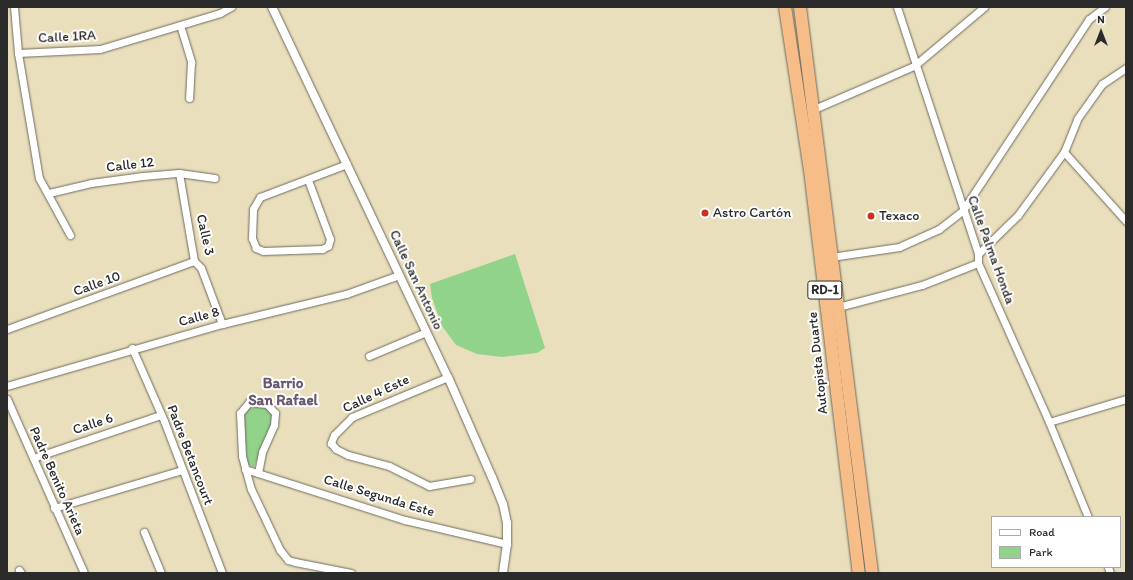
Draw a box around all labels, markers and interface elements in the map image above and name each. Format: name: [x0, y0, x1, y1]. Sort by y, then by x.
north arrow: [1081, 12, 1121, 52]
text: N: [1097, 13, 1105, 26]
street label: Calle 1RA: [38, 27, 96, 47]
street label: Calle 12: [105, 154, 155, 176]
street label: Calle Palma Honda: [964, 194, 1018, 306]
place label: Astro Cartón: [713, 205, 791, 221]
marker: Astro Cartón: [700, 208, 710, 218]
place label: Texaco: [879, 208, 919, 224]
marker: Texaco: [866, 211, 876, 221]
street label: Calle 3: [192, 213, 218, 257]
street label: Calle San Antonio: [386, 227, 446, 333]
street label: Calle 10: [71, 268, 123, 300]
road number: RD-1: [807, 279, 843, 301]
street label: Calle 8: [177, 303, 221, 331]
street label: Autopista Duarte: [804, 311, 832, 415]
street label: Calle 4 Este: [340, 371, 412, 417]
district label: Barrio San Rafael: [248, 374, 318, 409]
street label: Padre Betancourt: [163, 403, 217, 507]
street label: Calle 6: [71, 410, 115, 438]
street label: Padre Benito Arieta: [25, 424, 89, 538]
street label: Calle Segunda Este: [322, 471, 436, 521]
legend: [991, 516, 1121, 568]
text: Road: [1029, 525, 1055, 539]
text: Park: [1029, 545, 1053, 559]

